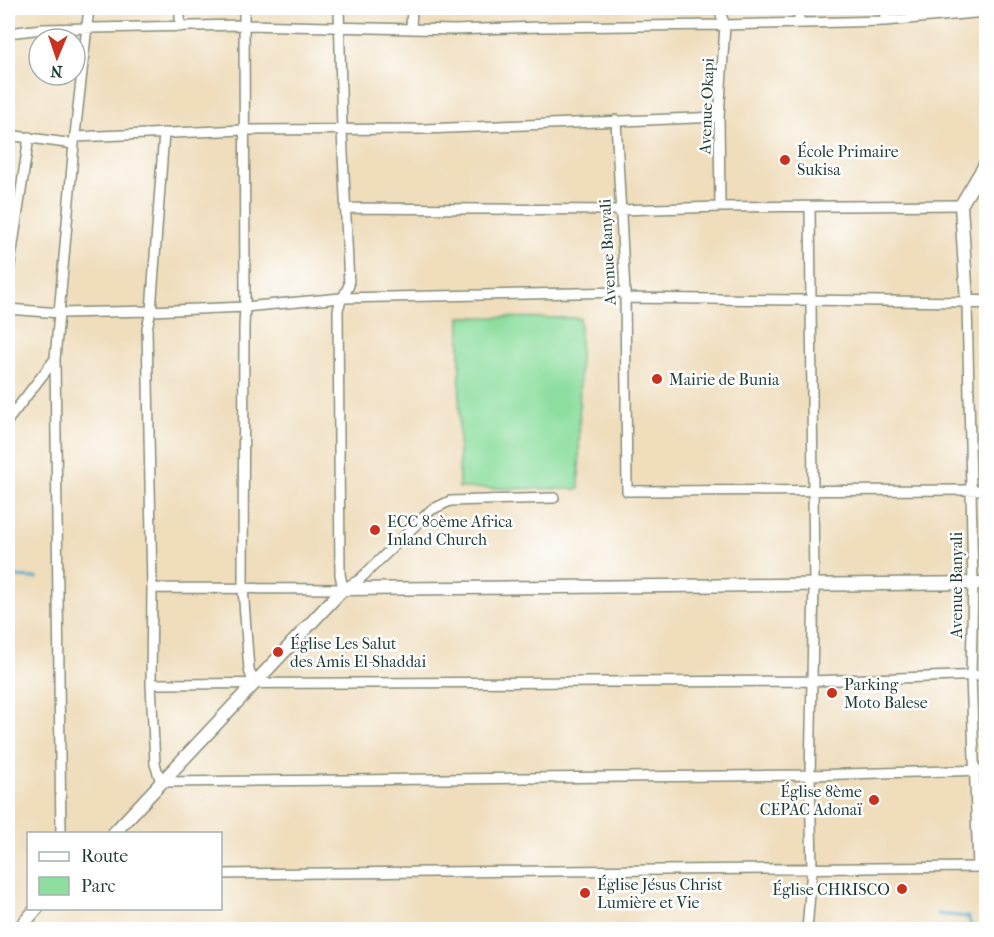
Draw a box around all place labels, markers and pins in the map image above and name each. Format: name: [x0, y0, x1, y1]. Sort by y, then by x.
place label: École Primaire Sukisa: [797, 141, 899, 179]
marker: École Primaire Sukisa: [778, 153, 792, 167]
place label: Mairie de Bunia: [669, 370, 780, 389]
marker: Mairie de Bunia: [650, 372, 664, 386]
place label: ECC 80ème Africa Inland Church: [387, 512, 513, 549]
marker: ECC 80ème Africa Inland Church: [368, 523, 382, 537]
place label: Église Les Salut des Amis El-Shaddai: [290, 633, 427, 671]
marker: Église Les Salut des Amis El-Shaddai: [271, 645, 285, 659]
place label: Parking Moto Balese: [844, 675, 928, 712]
marker: Parking Moto Balese: [825, 686, 839, 700]
place label: Église 8ème CEPAC Adonaï: [760, 781, 862, 819]
marker: Église 8ème CEPAC Adonaï: [867, 793, 881, 807]
place label: Église Jésus Christ Lumière et Vie: [597, 874, 723, 912]
place label: Église CHRISCO: [772, 879, 890, 899]
marker: Église CHRISCO: [895, 882, 909, 896]
marker: Église Jésus Christ Lumière et Vie: [578, 886, 592, 900]

